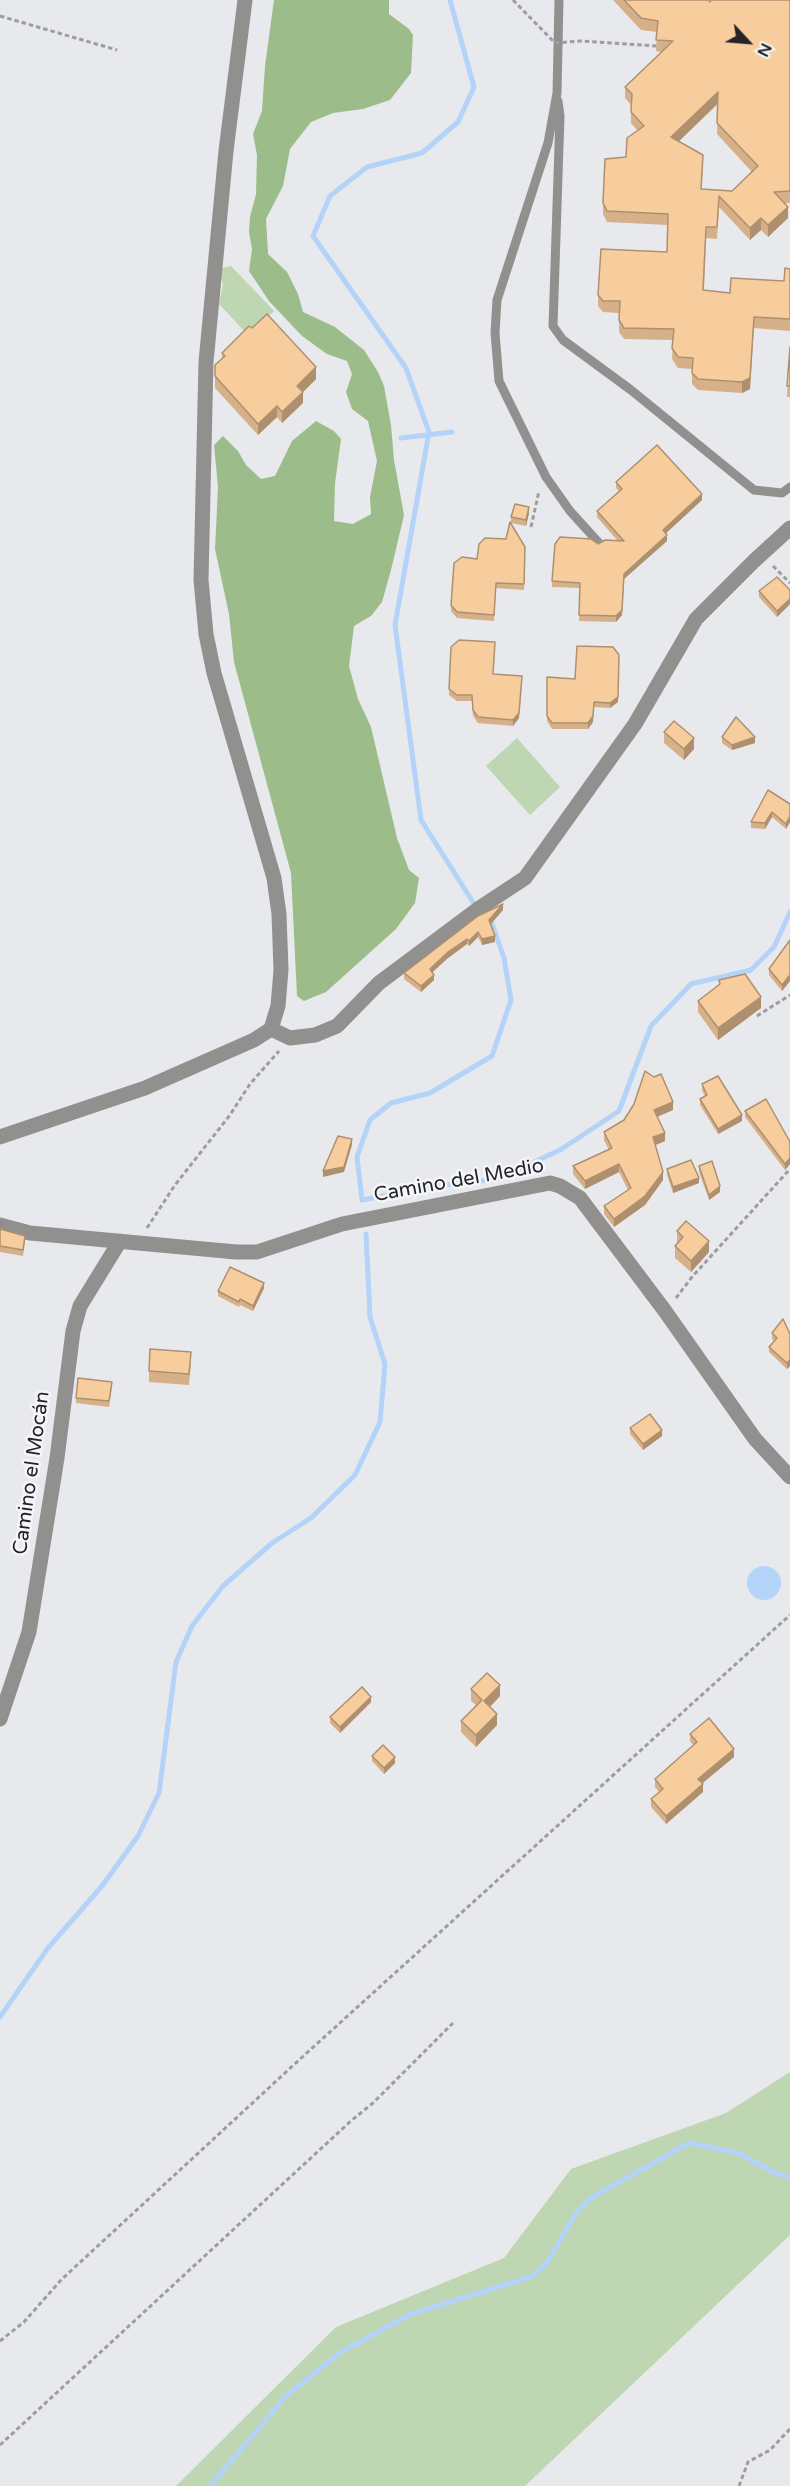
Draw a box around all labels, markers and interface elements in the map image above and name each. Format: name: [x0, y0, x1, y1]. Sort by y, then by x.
north arrow: [718, 12, 778, 72]
text: N: [752, 40, 776, 60]
street label: Camino del Medio: [372, 1154, 546, 1208]
street label: Camino el Mocán: [9, 1390, 55, 1556]

